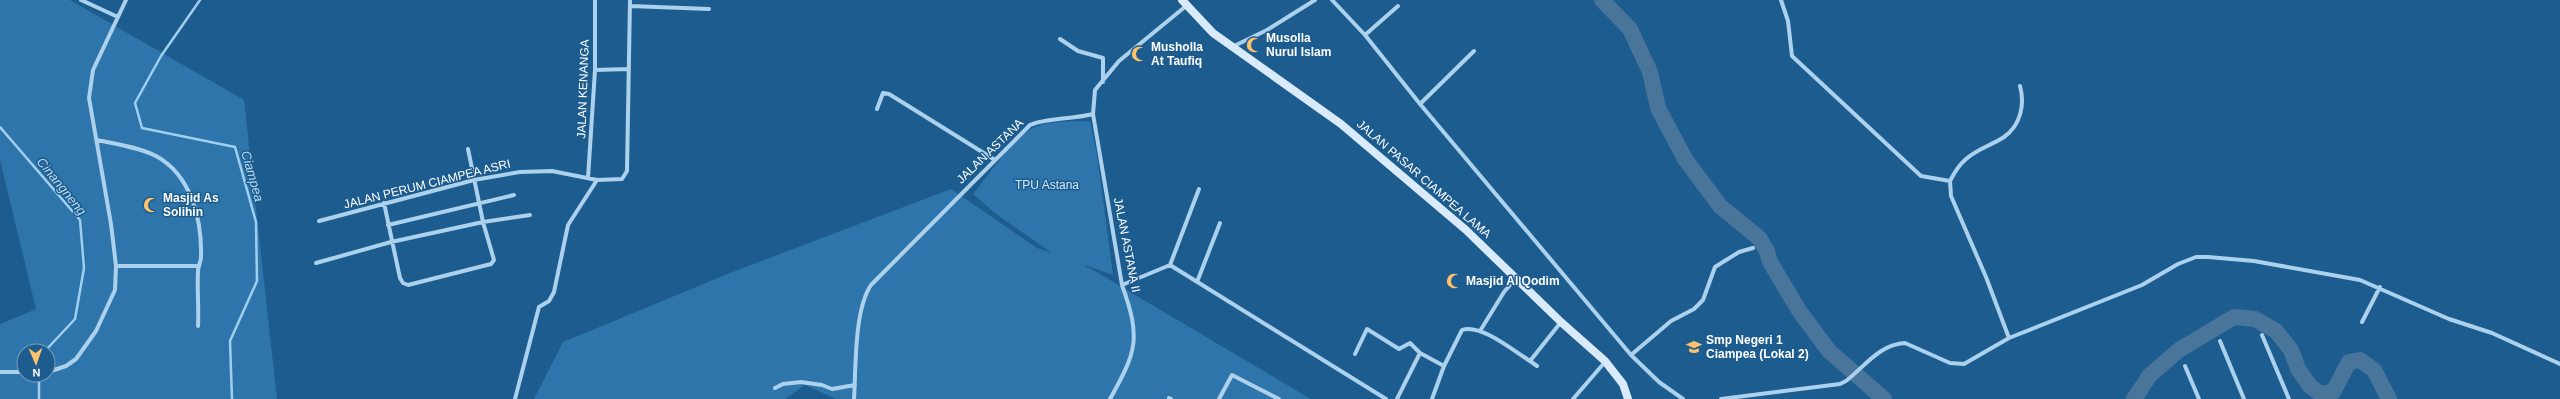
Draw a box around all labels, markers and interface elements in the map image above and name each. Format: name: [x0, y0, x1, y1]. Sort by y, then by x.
place label: Musolla Nurul Islam: [1266, 31, 1331, 59]
mosque icon: Musolla Nurul Islam: [1245, 36, 1263, 54]
street label: JALAN KENANGA: [574, 39, 592, 139]
place label: Musholla At Taufiq: [1151, 40, 1203, 68]
mosque icon: Musholla At Taufiq: [1130, 45, 1148, 63]
street label: JALAN ASTANA: [954, 116, 1026, 186]
street label: JALAN PASAR CIAMPEA LAMA: [1354, 117, 1494, 241]
water label: Ciampea: [238, 149, 267, 203]
water label: Cinangneng: [34, 154, 90, 219]
street label: JALAN PERUM CIAMPEA ASRI: [342, 156, 512, 212]
park label: TPU Astana: [1015, 178, 1079, 192]
place label: Masjid As Solihin: [163, 191, 219, 219]
mosque icon: Masjid As Solihin: [142, 196, 160, 214]
street label: JALAN ASTANA II: [1111, 196, 1143, 294]
mosque icon: Masjid Al Qodim: [1445, 272, 1463, 290]
place label: Masjid Al Qodim: [1466, 274, 1560, 288]
place label: Smp Negeri 1 Ciampea (Lokal 2): [1706, 333, 1809, 361]
school or university icon: Smp Negeri 1 Ciampea (Lokal 2): [1685, 338, 1703, 356]
north arrow: [16, 343, 56, 383]
text: N: [32, 367, 41, 379]

